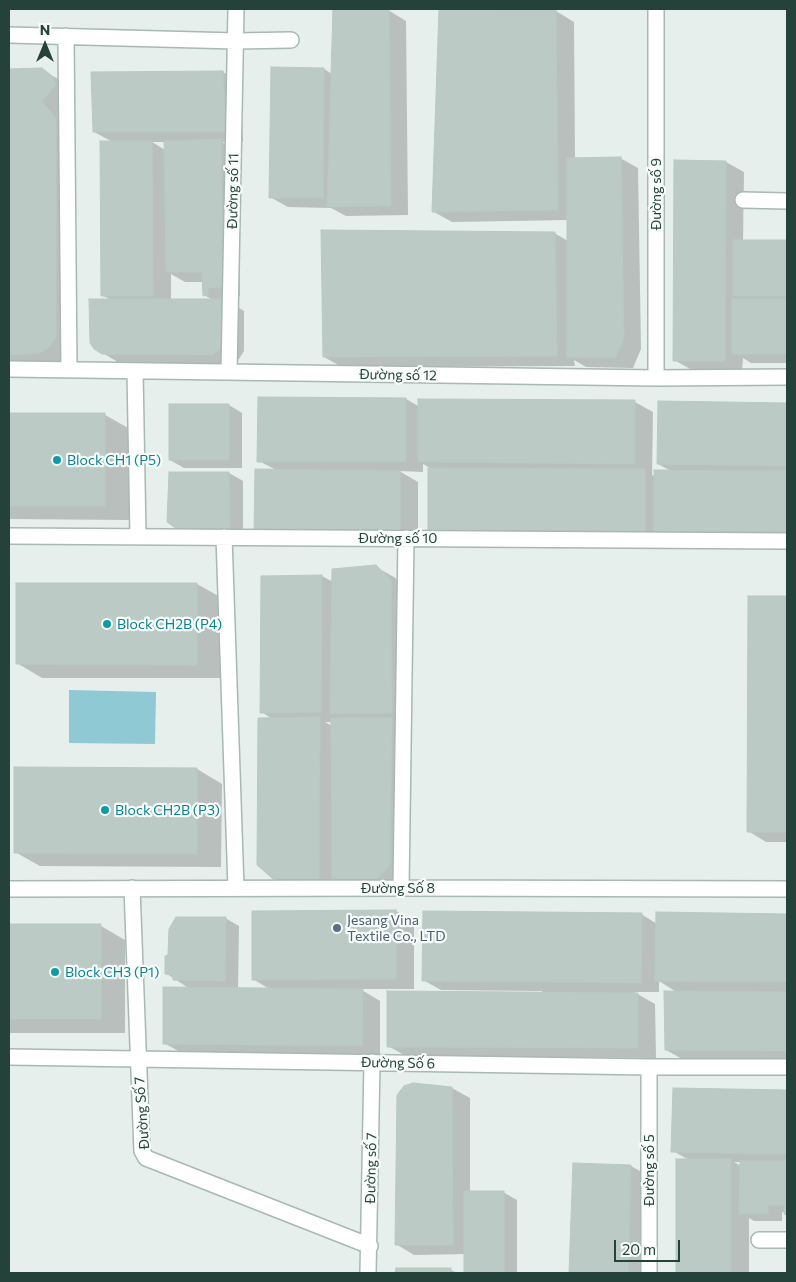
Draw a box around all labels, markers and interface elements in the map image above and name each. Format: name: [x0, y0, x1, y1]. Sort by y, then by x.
north arrow: [20, 20, 70, 70]
text: N: [40, 21, 50, 38]
street label: Đường số 11: [224, 153, 242, 229]
street label: Đường số 9: [648, 158, 664, 230]
street label: Đường số 12: [359, 366, 437, 384]
place label: Block CH1 (P5): [67, 452, 161, 468]
marker: Block CH1 (P5): [51, 454, 63, 466]
street label: Đường số 10: [359, 530, 437, 546]
place label: Block CH2B (P4): [117, 616, 222, 632]
marker: Block CH2B (P4): [101, 618, 113, 630]
place label: Block CH2B (P3): [115, 802, 220, 818]
marker: Block CH2B (P3): [99, 804, 111, 816]
street label: Đường Số 8: [361, 880, 435, 896]
place label: Jesang Vina Textile Co., LTD: [347, 912, 445, 944]
marker: Jesang Vina Textile Co., LTD: [331, 922, 343, 934]
place label: Block CH3 (P1): [65, 964, 159, 980]
marker: Block CH3 (P1): [49, 966, 61, 978]
street label: Đường Số 6: [361, 1054, 435, 1072]
street label: Đường Số 7: [131, 1076, 153, 1150]
street label: Đường số 7: [362, 1132, 380, 1204]
street label: Đường số 5: [641, 1134, 657, 1206]
scale bar: [616, 1230, 682, 1262]
text: 20 m: [622, 1240, 656, 1258]

